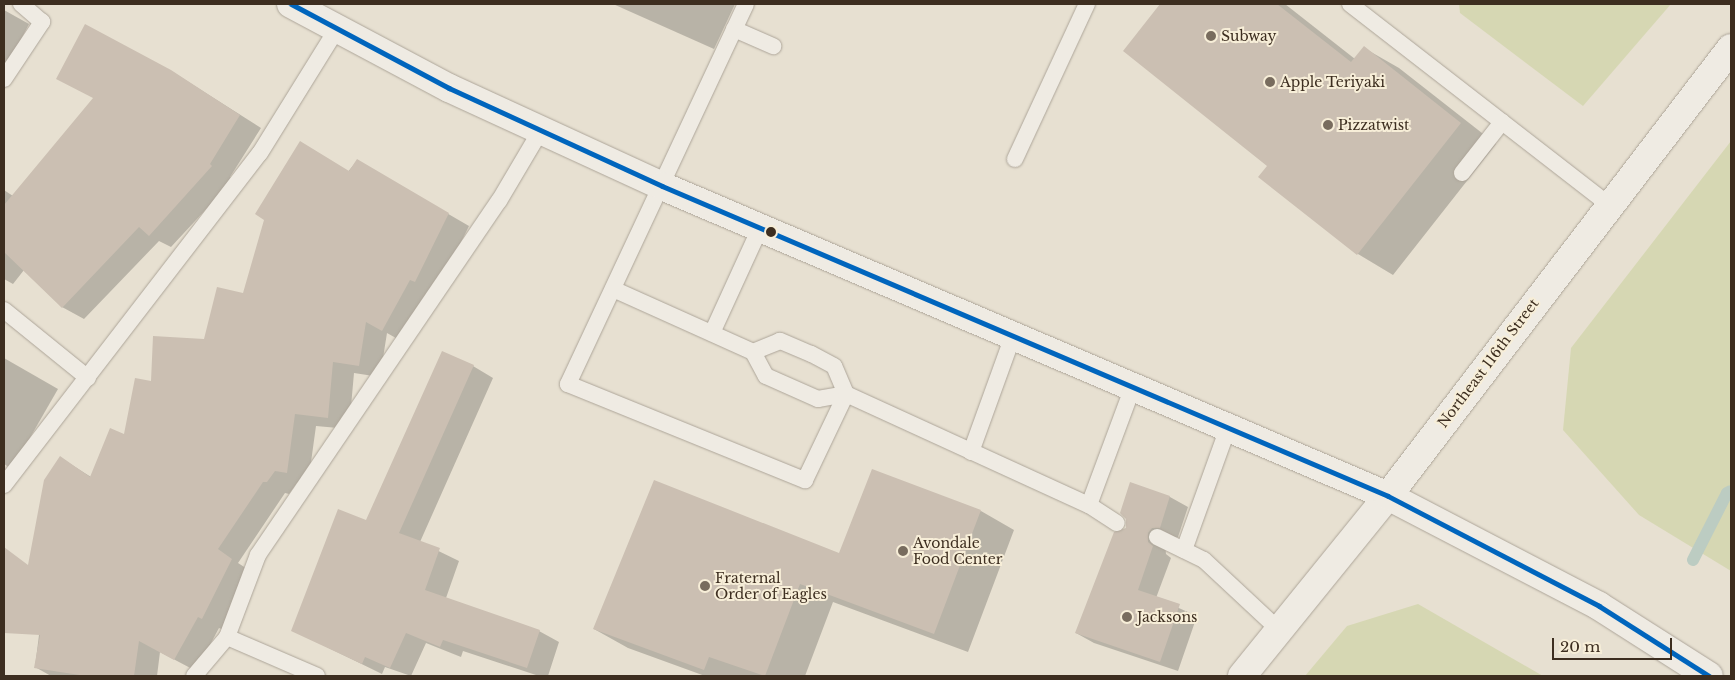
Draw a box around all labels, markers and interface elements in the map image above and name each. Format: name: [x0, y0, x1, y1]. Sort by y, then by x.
place label: Subway: [1221, 28, 1277, 44]
marker: Subway: [1205, 30, 1217, 42]
place label: Apple Teriyaki: [1280, 74, 1386, 90]
marker: Apple Teriyaki: [1264, 76, 1276, 88]
place label: Pizzatwist: [1338, 117, 1409, 133]
marker: Pizzatwist: [1322, 119, 1334, 131]
unlabelled marker: [766, 227, 776, 237]
street label: Northeast 116th Street: [1434, 295, 1542, 431]
place label: Avondale Food Center: [913, 535, 1002, 568]
marker: Avondale Food Center: [897, 545, 909, 557]
place label: Fraternal Order of Eagles: [715, 570, 827, 602]
marker: Fraternal Order of Eagles: [699, 580, 711, 592]
place label: Jacksons: [1137, 609, 1197, 625]
marker: Jacksons: [1121, 611, 1133, 623]
scale bar: [1555, 628, 1675, 660]
text: 20 m: [1560, 637, 1600, 656]

